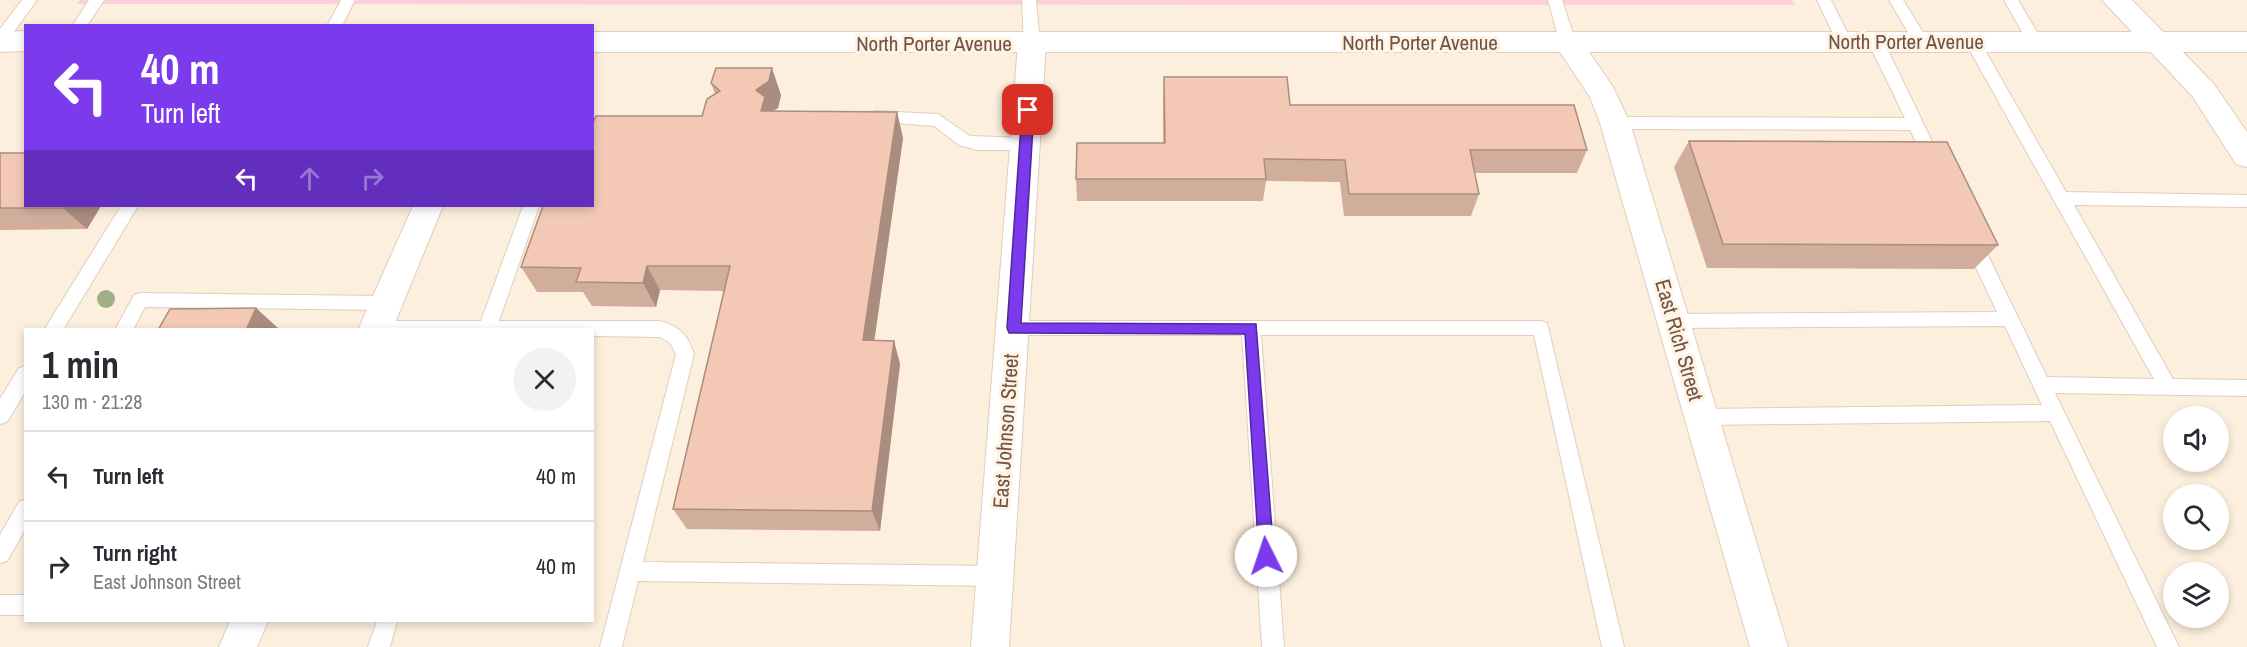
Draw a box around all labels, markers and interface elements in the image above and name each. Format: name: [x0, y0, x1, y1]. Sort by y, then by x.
street label: North Porter Avenue: [1828, 27, 1984, 56]
street label: North Porter Avenue: [1342, 28, 1498, 57]
street label: North Porter Avenue: [856, 29, 1012, 58]
text: 40 m: [141, 41, 220, 97]
icon: left: [42, 48, 120, 126]
pin: [1002, 84, 1053, 135]
icon: arrive: [1011, 93, 1044, 126]
text: Turn left: [141, 95, 220, 131]
icon: left: [230, 162, 263, 195]
icon: ahead: [293, 162, 326, 195]
icon: right: [356, 162, 389, 195]
street label: East Rich Street: [1648, 276, 1711, 404]
text: 1 min: [42, 341, 119, 389]
button: close: [513, 348, 576, 411]
street label: East Johnson Street: [986, 352, 1025, 509]
text: 130 m · 21:28: [42, 388, 142, 415]
map controls: [2163, 406, 2229, 628]
button: sound: [2163, 406, 2229, 472]
icon: left: [42, 460, 75, 493]
text: Turn left: [93, 461, 164, 491]
text: 40 m: [536, 461, 576, 491]
button: search: [2163, 484, 2229, 550]
position arrow: [1234, 524, 1298, 588]
text: Turn right: [93, 538, 177, 568]
icon: right: [42, 550, 75, 583]
text: 40 m: [536, 551, 576, 581]
button: layers: [2163, 562, 2229, 628]
text: East Johnson Street: [93, 568, 241, 595]

